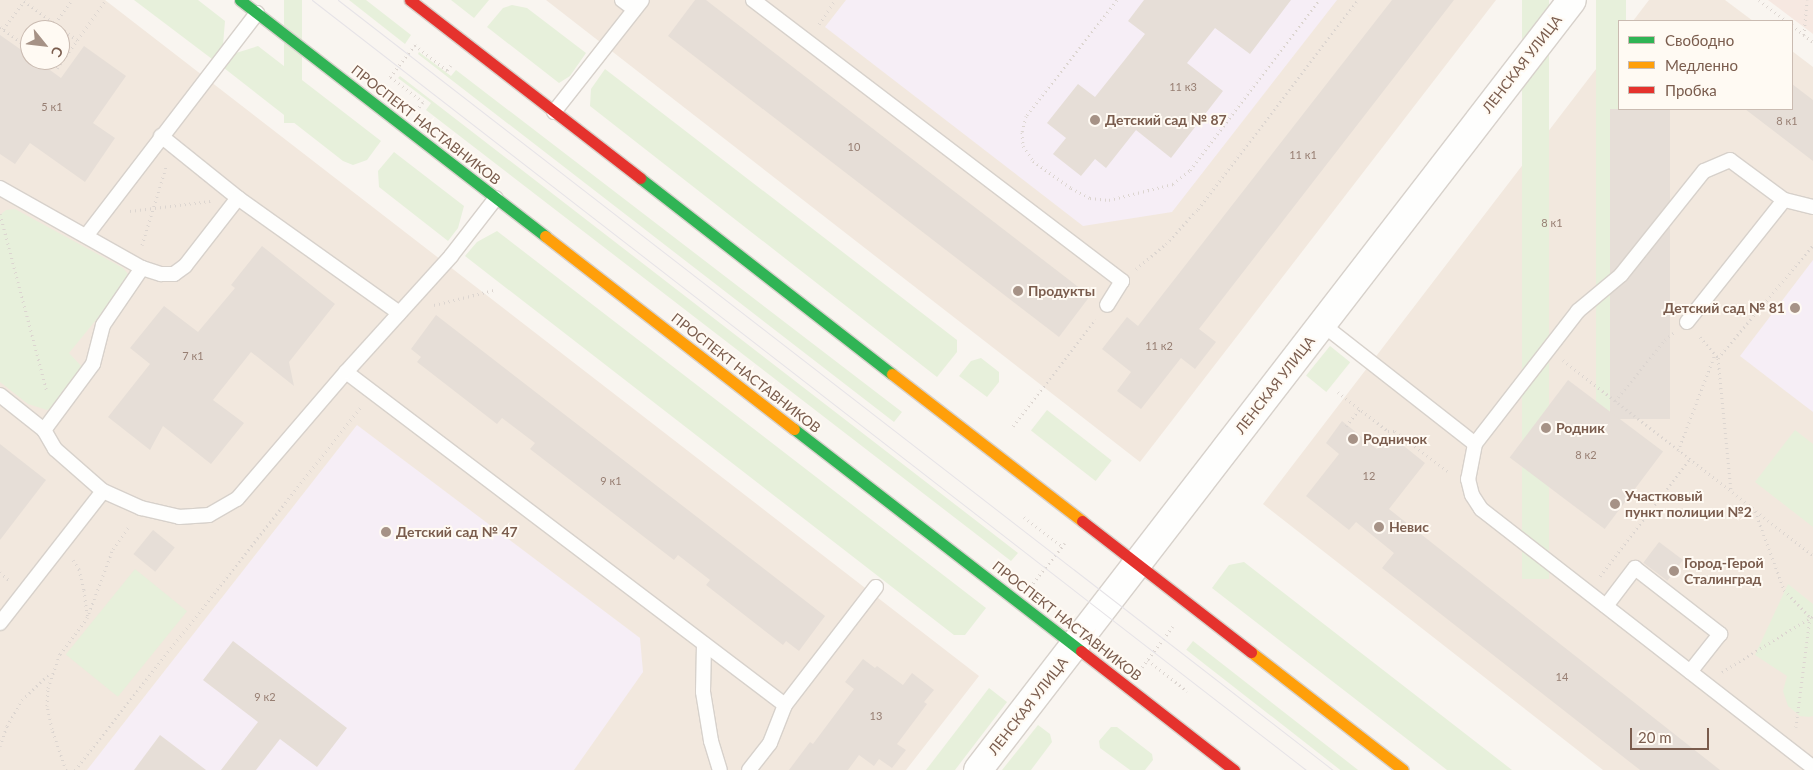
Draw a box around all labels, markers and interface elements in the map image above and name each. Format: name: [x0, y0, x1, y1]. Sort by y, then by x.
street label: ЛЕНСКАЯ УЛИЦА: [1479, 12, 1565, 116]
north arrow: [20, 20, 70, 70]
legend: [1618, 20, 1793, 110]
text: Свободно: [1665, 31, 1734, 49]
text: С: [48, 44, 67, 60]
text: Медленно: [1665, 56, 1738, 74]
street label: ПРОСПЕКТ НАСТАВНИКОВ: [348, 62, 504, 188]
house number: 11 к3: [1169, 80, 1197, 94]
text: Пробка: [1665, 81, 1717, 99]
house number: 5 к1: [41, 100, 63, 114]
place label: Детский сад № 87: [1105, 112, 1227, 128]
marker: Детский сад № 87: [1089, 114, 1101, 126]
house number: 8 к1: [1776, 114, 1798, 128]
house number: 10: [848, 140, 860, 154]
house number: 11 к1: [1289, 148, 1317, 162]
house number: 8 к1: [1541, 216, 1563, 230]
place label: Продукты: [1028, 283, 1095, 299]
marker: Продукты: [1012, 285, 1024, 297]
place label: Детский сад № 81: [1663, 300, 1785, 316]
marker: Детский сад № 81: [1789, 302, 1801, 314]
street label: ПРОСПЕКТ НАСТАВНИКОВ: [668, 310, 824, 436]
street label: ЛЕНСКАЯ УЛИЦА: [1232, 333, 1318, 437]
house number: 11 к2: [1145, 339, 1173, 353]
house number: 7 к1: [182, 349, 204, 363]
place label: Родник: [1556, 420, 1605, 436]
marker: Родник: [1540, 422, 1552, 434]
place label: Родничок: [1363, 431, 1427, 447]
marker: Родничок: [1347, 433, 1359, 445]
house number: 8 к2: [1575, 448, 1597, 462]
house number: 12: [1363, 469, 1375, 483]
house number: 9 к1: [600, 474, 622, 488]
place label: Участковый пункт полиции №2: [1625, 488, 1752, 520]
marker: Участковый пункт полиции №2: [1609, 498, 1621, 510]
place label: Невис: [1389, 519, 1429, 535]
marker: Невис: [1373, 521, 1385, 533]
place label: Детский сад № 47: [396, 524, 518, 540]
marker: Детский сад № 47: [380, 526, 392, 538]
place label: Город-Герой Сталинград: [1684, 555, 1764, 588]
street label: ПРОСПЕКТ НАСТАВНИКОВ: [989, 558, 1145, 684]
marker: Город-Герой Сталинград: [1668, 565, 1680, 577]
street label: ЛЕНСКАЯ УЛИЦА: [985, 654, 1071, 758]
house number: 14: [1556, 670, 1568, 684]
house number: 9 к2: [254, 690, 276, 704]
house number: 13: [870, 709, 882, 723]
scale bar: [1633, 718, 1712, 750]
text: 20 m: [1638, 728, 1672, 746]

